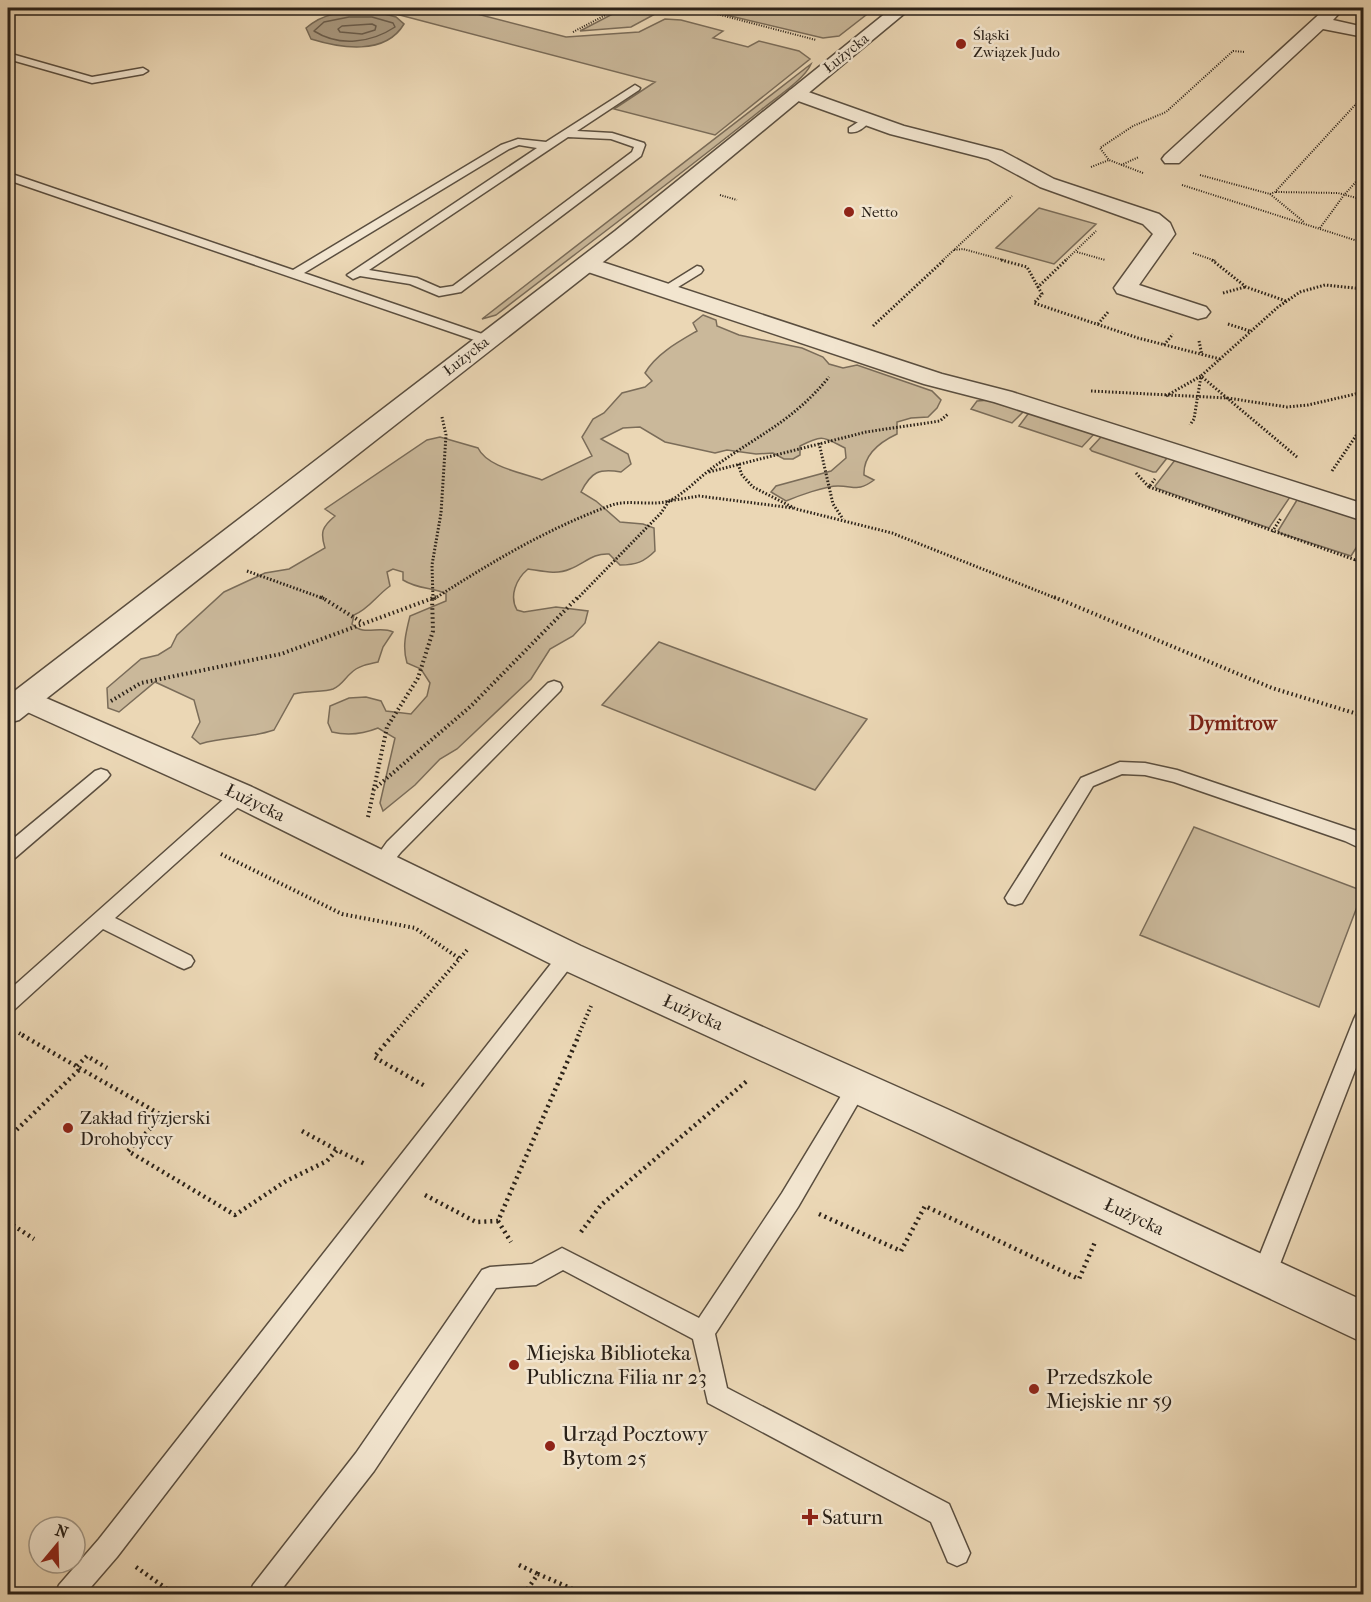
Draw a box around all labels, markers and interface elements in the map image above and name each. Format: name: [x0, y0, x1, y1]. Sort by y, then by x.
place label: Śląski Związek Judo: [973, 26, 1060, 61]
street label: Łużycka: [820, 29, 873, 77]
marker: Śląski Związek Judo: [954, 37, 968, 51]
place label: Netto: [861, 203, 898, 221]
marker: Netto: [842, 205, 856, 219]
street label: Łużycka: [440, 332, 493, 379]
district label: Dymitrow: [1189, 712, 1278, 735]
street label: Łużycka: [222, 780, 289, 827]
street label: Łużycka: [660, 990, 727, 1036]
place label: Zakład fryzjerski Drohobyccy: [80, 1108, 211, 1150]
marker: Zakład fryzjerski Drohobyccy: [61, 1121, 75, 1135]
street label: Łużycka: [1101, 1194, 1168, 1240]
place label: Miejska Biblioteka Publiczna Filia nr 23: [526, 1341, 707, 1389]
marker: Miejska Biblioteka Publiczna Filia nr 23: [507, 1358, 521, 1372]
place label: Przedszkole Miejskie nr 59: [1046, 1365, 1172, 1413]
marker: Przedszkole Miejskie nr 59: [1027, 1382, 1041, 1396]
place label: Urząd Pocztowy Bytom 25: [562, 1422, 709, 1470]
marker: Urząd Pocztowy Bytom 25: [543, 1439, 557, 1453]
place label: Saturn: [822, 1505, 883, 1529]
marker: Saturn: [803, 1510, 817, 1524]
north arrow: [27, 1515, 87, 1575]
text: N: [53, 1520, 71, 1543]

